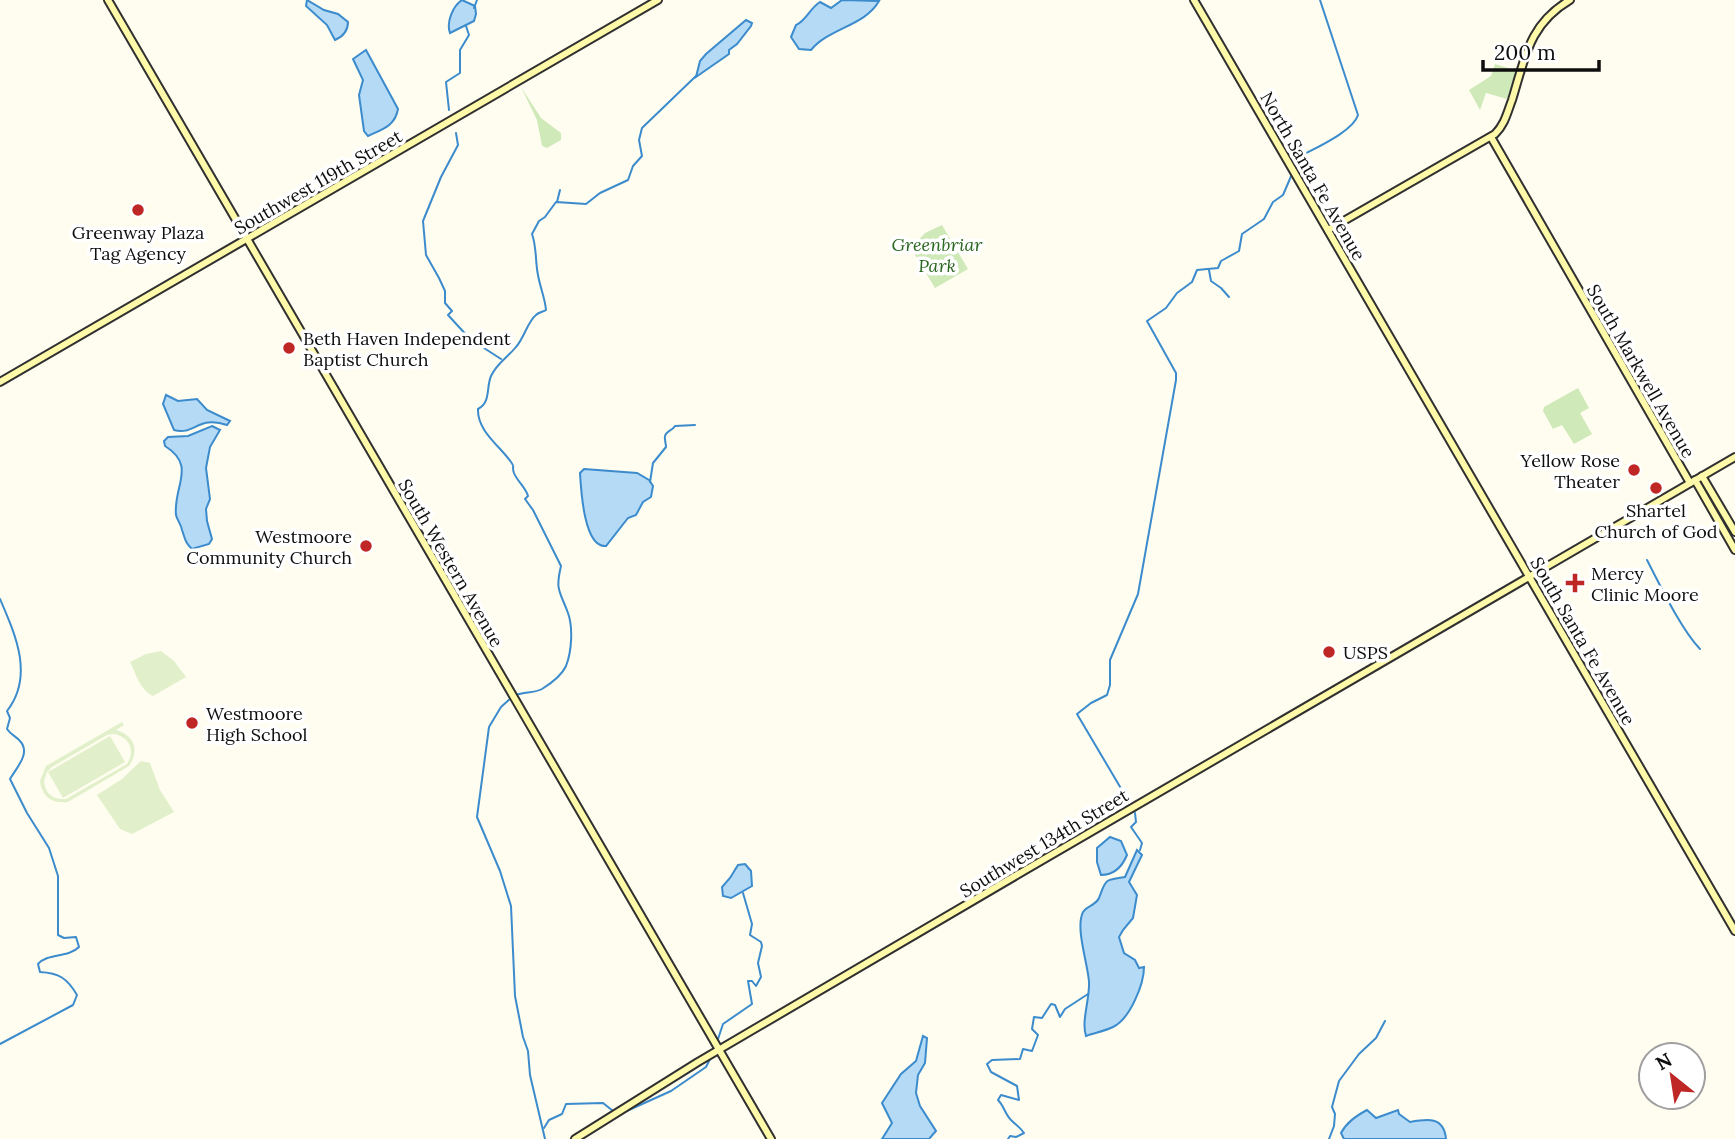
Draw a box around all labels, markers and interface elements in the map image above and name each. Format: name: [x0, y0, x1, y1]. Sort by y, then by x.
scale bar: [1483, 28, 1598, 72]
text: 200 m: [1494, 39, 1556, 66]
street label: North Santa Fe Avenue: [1255, 88, 1371, 265]
street label: Southwest 119th Street: [230, 124, 406, 239]
marker: Greenway Plaza Tag Agency: [130, 202, 146, 218]
place label: Greenway Plaza Tag Agency: [72, 221, 204, 265]
park label: Greenbriar Park: [891, 233, 983, 277]
street label: South Markwell Avenue: [1582, 280, 1700, 462]
place label: Beth Haven Independent Baptist Church: [303, 327, 511, 371]
marker: Beth Haven Independent Baptist Church: [281, 340, 297, 356]
place label: Yellow Rose Theater: [1520, 449, 1620, 493]
marker: Yellow Rose Theater: [1626, 462, 1642, 478]
street label: South Western Avenue: [393, 475, 509, 651]
marker: Shartel Church of God: [1648, 480, 1664, 496]
place label: Shartel Church of God: [1594, 499, 1718, 543]
place label: Westmoore Community Church: [186, 525, 352, 569]
marker: Westmoore Community Church: [358, 538, 374, 554]
street label: South Santa Fe Avenue: [1525, 553, 1641, 729]
place label: Mercy Clinic Moore: [1591, 562, 1699, 606]
marker: Mercy Clinic Moore: [1565, 573, 1585, 593]
place label: USPS: [1343, 641, 1388, 664]
marker: USPS: [1321, 644, 1337, 660]
place label: Westmoore High School: [206, 702, 307, 746]
marker: Westmoore High School: [184, 715, 200, 731]
street label: Southwest 134th Street: [955, 783, 1133, 903]
north arrow: [1637, 1041, 1707, 1111]
text: N: [1651, 1047, 1676, 1075]

